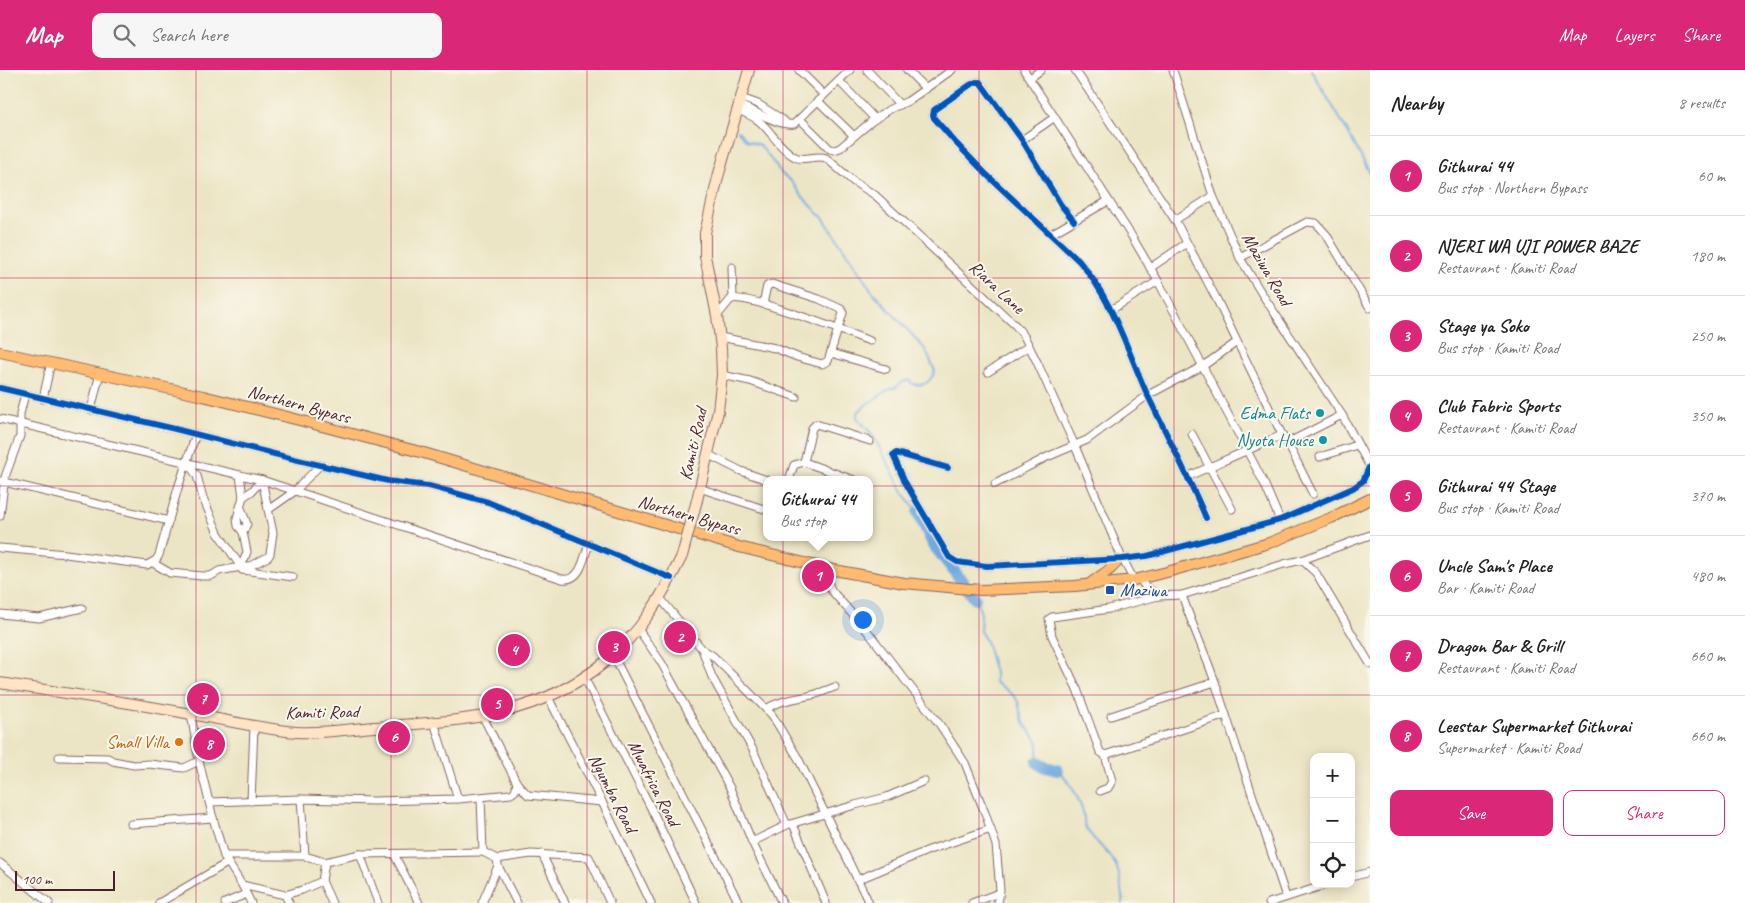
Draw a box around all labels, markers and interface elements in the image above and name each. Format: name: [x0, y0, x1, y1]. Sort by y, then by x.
search box: [92, 13, 442, 58]
text: Map: [25, 20, 62, 50]
icon: search: [110, 21, 138, 49]
text: Search here: [150, 23, 228, 47]
text: Map: [1559, 24, 1587, 46]
text: Layers: [1615, 24, 1654, 46]
text: Share: [1682, 24, 1720, 46]
text: Nearby: [1390, 90, 1443, 116]
text: 8 results: [1678, 93, 1725, 113]
text: Githurai 44: [1437, 154, 1513, 178]
text: 1: [1402, 166, 1410, 186]
text: 60 m: [1698, 166, 1725, 186]
text: Bus stop · Northern Bypass: [1437, 178, 1587, 198]
street label: Maziwa Road: [1237, 228, 1298, 312]
text: NJERI WA UJI POWER BAZE: [1437, 234, 1638, 258]
text: 2: [1402, 246, 1410, 266]
text: 180 m: [1691, 246, 1725, 266]
street label: Riara Lane: [965, 256, 1030, 319]
text: Restaurant · Kamiti Road: [1437, 258, 1575, 278]
text: Stage ya Soko: [1437, 314, 1529, 338]
text: 3: [1402, 326, 1410, 346]
text: 250 m: [1691, 326, 1725, 346]
text: Bus stop · Kamiti Road: [1437, 338, 1559, 358]
street label: Northern Bypass: [245, 380, 354, 429]
text: Club Fabric Sports: [1437, 394, 1560, 418]
place label: Edma Flats: [1240, 402, 1312, 424]
street label: Kamiti Road: [674, 403, 713, 482]
text: 4: [1402, 406, 1410, 426]
text: 350 m: [1691, 406, 1725, 426]
marker: Edma Flats: [1314, 407, 1326, 419]
text: Restaurant · Kamiti Road: [1437, 418, 1575, 438]
place label: Nyota House: [1237, 429, 1314, 451]
marker: Nyota House: [1317, 434, 1329, 446]
text: Githurai 44 Stage: [1437, 474, 1555, 498]
popup: [763, 476, 873, 541]
text: 5: [1403, 486, 1409, 506]
text: 370 m: [1691, 486, 1725, 506]
text: Githurai 44: [780, 487, 856, 511]
street label: Northern Bypass: [636, 490, 744, 541]
text: Bus stop · Kamiti Road: [1437, 498, 1559, 518]
text: Bus stop: [780, 511, 826, 531]
text: Uncle Sam's Place: [1437, 554, 1552, 578]
pin: 1: [802, 557, 834, 595]
text: 6: [1402, 566, 1410, 586]
text: 480 m: [1691, 566, 1725, 586]
text: Bar · Kamiti Road: [1437, 578, 1534, 598]
place label: Maziwa: [1120, 579, 1168, 601]
marker: Maziwa: [1104, 584, 1116, 596]
your location: [850, 607, 876, 633]
pin: 2: [664, 618, 696, 656]
pin: 3: [598, 628, 630, 666]
pin: 4: [498, 631, 530, 669]
text: Dragon Bar & Grill: [1437, 634, 1562, 658]
text: 7: [1402, 646, 1410, 666]
text: 660 m: [1691, 646, 1725, 666]
text: Restaurant · Kamiti Road: [1437, 658, 1575, 678]
pin: 7: [187, 680, 219, 718]
pin: 5: [481, 685, 513, 723]
street label: Kamiti Road: [285, 700, 362, 724]
text: Leestar Supermarket Githurai: [1437, 714, 1631, 738]
pin: 6: [378, 718, 410, 756]
pin: 8: [193, 725, 225, 763]
text: 8: [1402, 726, 1410, 746]
text: 660 m: [1691, 726, 1725, 746]
place label: Small Villa: [106, 731, 171, 753]
marker: Small Villa: [173, 736, 185, 748]
street label: Mwafrica Road: [623, 736, 686, 832]
text: Supermarket · Kamiti Road: [1437, 738, 1581, 758]
street label: Ngumba Road: [584, 750, 643, 839]
map controls: [1310, 753, 1355, 888]
button: +: [1310, 753, 1355, 798]
button: Save: [1390, 790, 1553, 836]
button: Share: [1563, 790, 1725, 836]
button: −: [1310, 798, 1355, 843]
button: locate: [1310, 843, 1355, 888]
scale bar: [15, 868, 115, 891]
text: 100 m: [22, 871, 52, 888]

